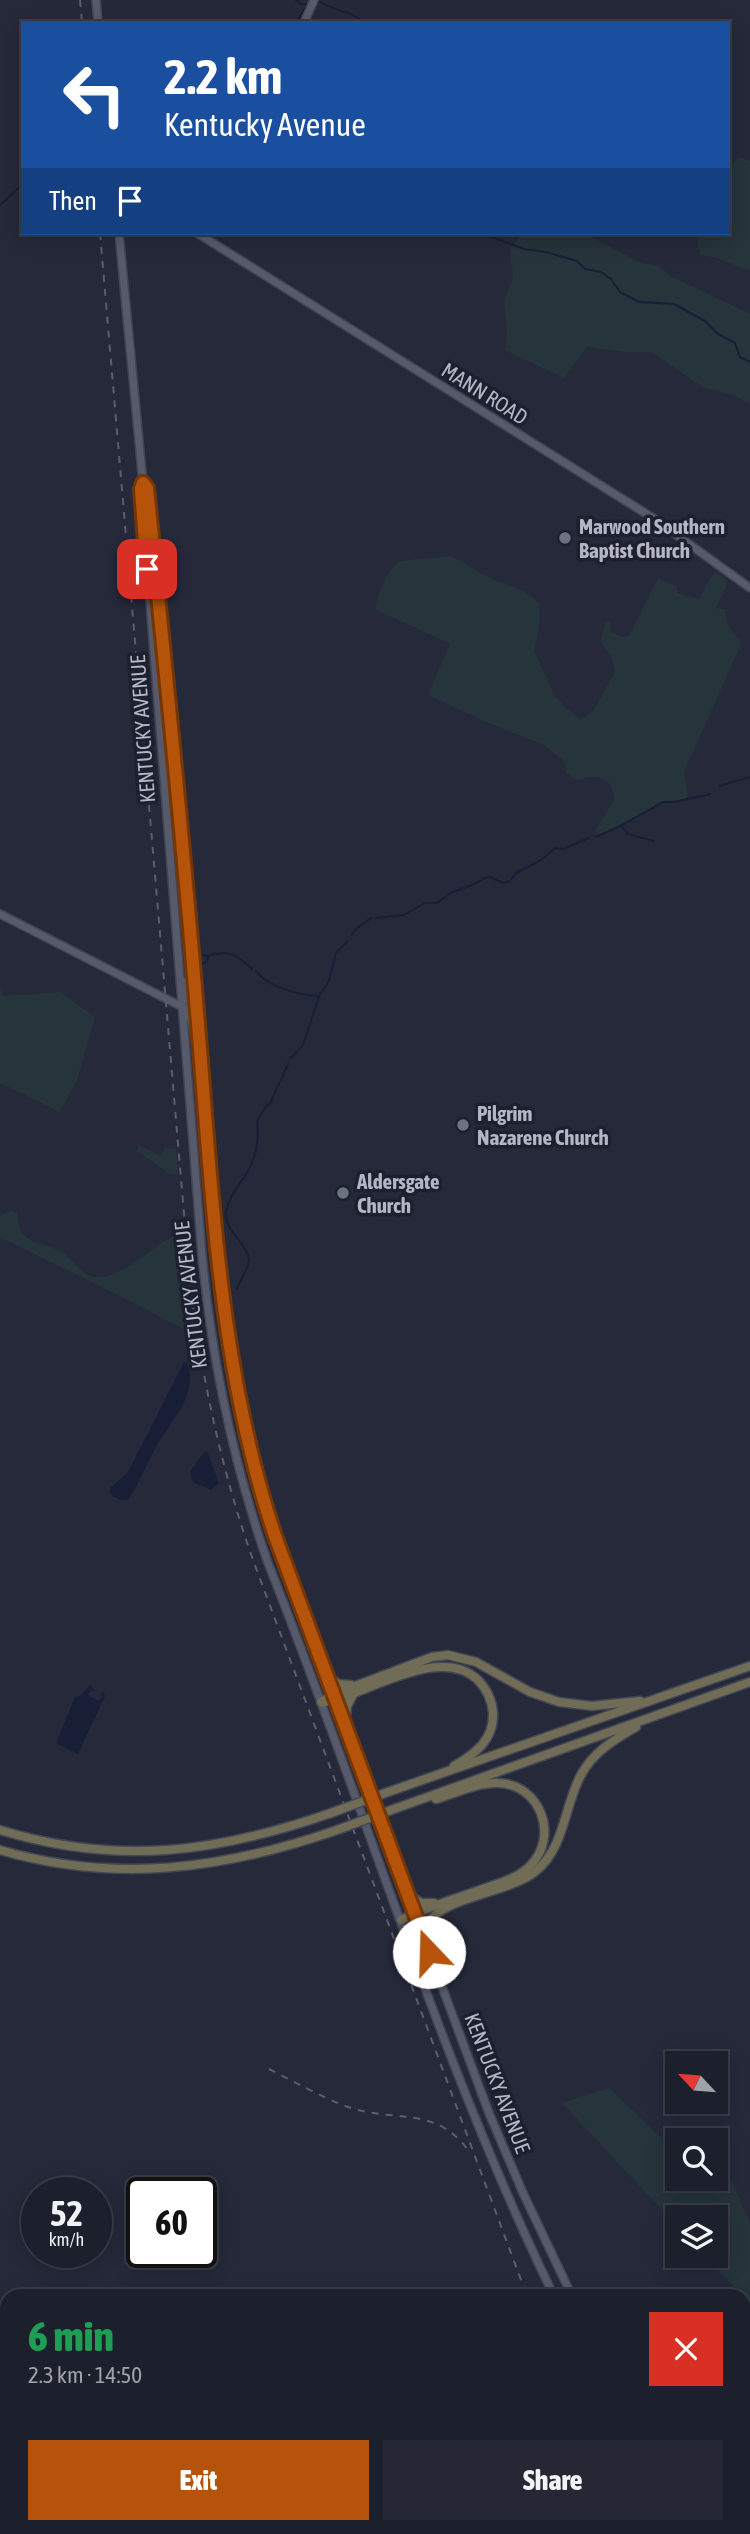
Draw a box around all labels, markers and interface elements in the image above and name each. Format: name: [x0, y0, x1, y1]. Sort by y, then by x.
text: 2.2 km: [164, 48, 282, 104]
icon: left: [49, 49, 140, 140]
text: Kentucky Avenue: [164, 106, 366, 143]
icon: arrive: [111, 182, 149, 220]
text: Then: [49, 186, 97, 216]
street label: MANN ROAD: [438, 357, 532, 429]
place label: Marwood Southern Baptist Church: [579, 514, 725, 562]
marker: Marwood Southern Baptist Church: [557, 530, 573, 546]
pin: [117, 539, 177, 599]
icon: arrive: [128, 550, 166, 588]
street label: KENTUCKY AVENUE: [125, 654, 159, 804]
place label: Pilgrim Nazarene Church: [477, 1101, 609, 1149]
marker: Pilgrim Nazarene Church: [455, 1117, 471, 1133]
place label: Aldersgate Church: [356, 1169, 440, 1217]
marker: Aldersgate Church: [335, 1185, 351, 1201]
street label: KENTUCKY AVENUE: [169, 1220, 211, 1370]
position arrow: [392, 1915, 466, 1989]
street label: KENTUCKY AVENUE: [460, 2010, 536, 2156]
north arrow: [665, 2051, 728, 2114]
map controls: [665, 2051, 728, 2268]
button: search: [665, 2128, 728, 2191]
speed limit sign: 60: [126, 2177, 217, 2268]
text: 52: [50, 2193, 83, 2233]
button: layers: [665, 2205, 728, 2268]
text: km/h: [49, 2229, 84, 2250]
text: 6 min: [28, 2312, 114, 2360]
button: close: [649, 2312, 723, 2386]
text: 2.3 km · 14:50: [28, 2362, 142, 2388]
button: Exit: [28, 2440, 369, 2520]
button: Share: [383, 2440, 723, 2520]

